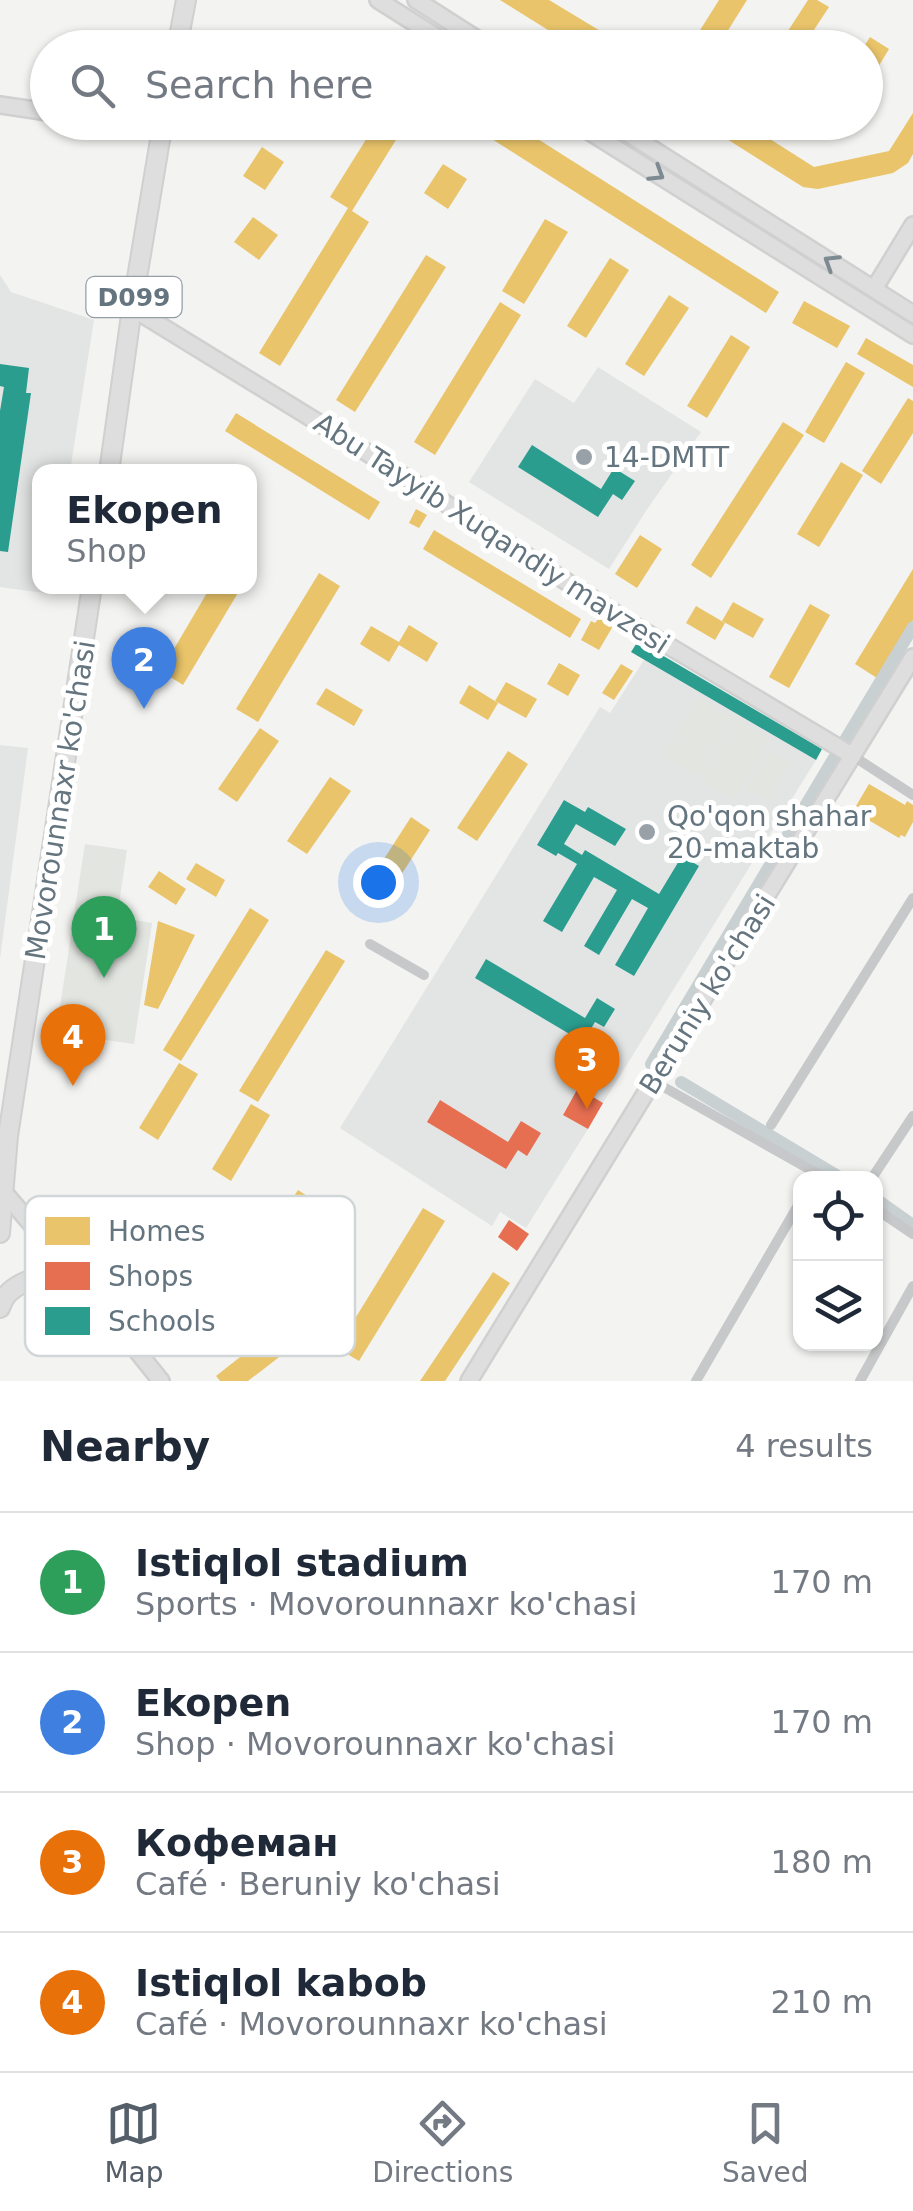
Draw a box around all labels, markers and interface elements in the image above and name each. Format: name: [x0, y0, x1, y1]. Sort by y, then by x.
search box: [30, 30, 883, 140]
icon: search: [65, 58, 120, 113]
text: Search here: [145, 63, 373, 107]
one-way arrow: [646, 162, 664, 181]
one-way arrow: [824, 255, 842, 274]
road number: D099: [86, 277, 182, 317]
street label: Abu Tayyib Xuqandiy mavzesi: [308, 406, 675, 661]
place label: 14-DMTT: [604, 441, 730, 474]
marker: 14-DMTT: [573, 446, 595, 468]
popup: [32, 464, 257, 594]
text: Ekopen: [66, 488, 223, 532]
text: Shop: [66, 532, 147, 570]
pin: 2: [112, 626, 176, 709]
street label: Movorounnaxr ko'chasi: [19, 638, 102, 962]
place label: Qo'qon shahar 20-maktab: [667, 800, 872, 865]
marker: Qo'qon shahar 20-maktab: [636, 821, 658, 843]
your location: [353, 857, 404, 908]
street label: Beruniy ko'chasi: [633, 888, 782, 1100]
pin: 1: [72, 896, 136, 978]
pin: 4: [40, 1004, 106, 1086]
pin: 3: [554, 1026, 620, 1109]
map controls: [793, 1171, 883, 1351]
button: locate: [793, 1171, 883, 1261]
legend: [25, 1196, 355, 1356]
text: Homes: [108, 1215, 205, 1248]
text: Shops: [108, 1260, 193, 1293]
button: layers: [793, 1261, 883, 1351]
text: Schools: [108, 1305, 216, 1338]
text: Nearby: [40, 1422, 210, 1471]
text: 4 results: [735, 1427, 873, 1465]
text: Istiqlol stadium: [135, 1541, 469, 1585]
text: 1: [61, 1563, 84, 1601]
text: 170 m: [771, 1563, 873, 1601]
text: Sports · Movorounnaxr ko'chasi: [135, 1585, 637, 1623]
text: Ekopen: [135, 1681, 291, 1725]
text: 2: [61, 1703, 84, 1741]
text: 170 m: [771, 1703, 873, 1741]
text: Shop · Movorounnaxr ko'chasi: [135, 1725, 615, 1763]
text: Кофеман: [135, 1821, 339, 1865]
text: 3: [61, 1843, 84, 1881]
text: 180 m: [771, 1843, 873, 1881]
text: Café · Beruniy ko'chasi: [135, 1865, 501, 1903]
text: Istiqlol kabob: [135, 1961, 427, 2005]
text: 4: [61, 1983, 84, 2021]
text: 210 m: [771, 1983, 873, 2021]
text: Café · Movorounnaxr ko'chasi: [135, 2005, 608, 2043]
tab: Map: [104, 2096, 163, 2189]
tab: Directions: [372, 2096, 513, 2189]
tab: Saved: [722, 2096, 809, 2189]

